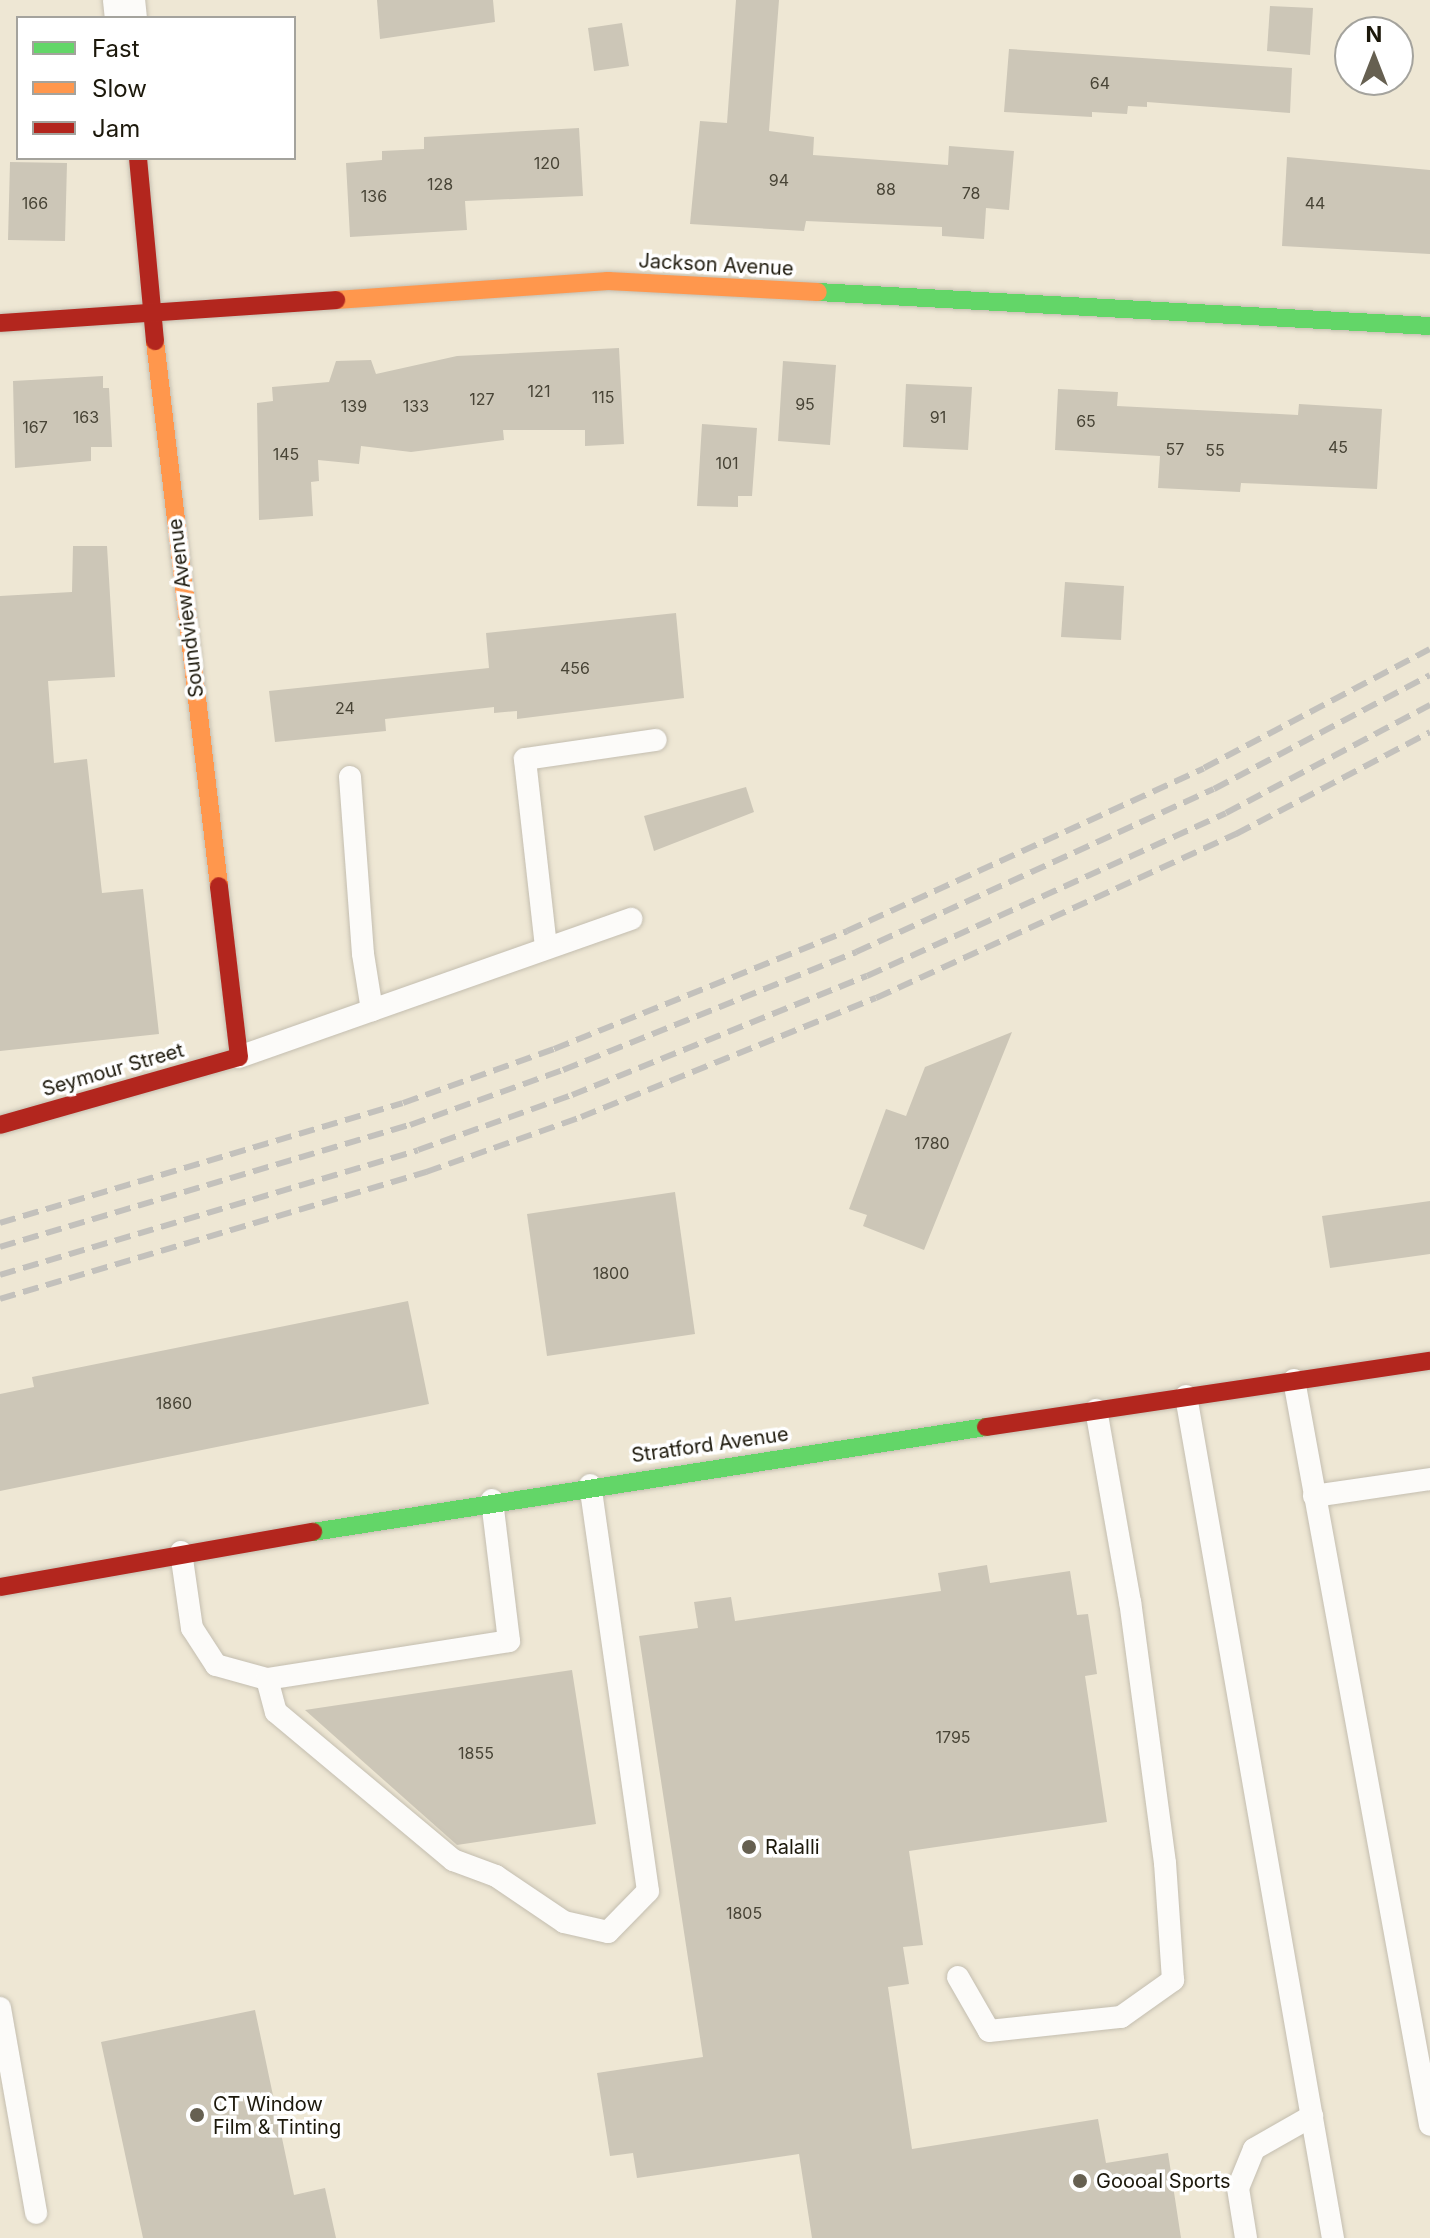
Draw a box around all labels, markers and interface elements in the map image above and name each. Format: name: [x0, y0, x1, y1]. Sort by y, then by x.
legend: [16, 16, 296, 160]
north arrow: [1334, 16, 1414, 96]
text: N: [1366, 21, 1382, 47]
text: Fast: [92, 34, 140, 63]
house number: 64: [1090, 73, 1110, 93]
text: Slow: [92, 74, 147, 103]
text: Jam: [92, 114, 140, 143]
house number: 120: [534, 153, 560, 173]
house number: 94: [769, 170, 789, 190]
house number: 128: [427, 174, 453, 194]
house number: 88: [876, 179, 896, 199]
house number: 78: [962, 183, 980, 203]
house number: 136: [361, 186, 387, 206]
house number: 166: [22, 193, 48, 213]
house number: 44: [1305, 193, 1325, 213]
street label: Jackson Avenue: [638, 249, 794, 281]
house number: 121: [528, 381, 550, 401]
house number: 115: [592, 387, 614, 407]
house number: 127: [469, 389, 495, 409]
house number: 95: [795, 394, 815, 414]
house number: 139: [341, 396, 367, 416]
house number: 133: [403, 396, 429, 416]
house number: 163: [73, 407, 99, 427]
house number: 91: [930, 407, 946, 427]
house number: 65: [1076, 411, 1096, 431]
house number: 167: [22, 417, 48, 437]
house number: 45: [1328, 437, 1348, 457]
house number: 57: [1166, 439, 1184, 459]
house number: 55: [1205, 440, 1225, 460]
house number: 145: [273, 444, 299, 464]
house number: 101: [715, 453, 739, 473]
street label: Soundview Avenue: [163, 517, 209, 699]
house number: 456: [560, 658, 590, 678]
house number: 24: [335, 698, 355, 718]
street label: Seymour Street: [39, 1038, 187, 1102]
house number: 1780: [914, 1133, 950, 1153]
house number: 1800: [593, 1263, 629, 1283]
house number: 1860: [156, 1393, 192, 1413]
street label: Stratford Avenue: [630, 1422, 790, 1468]
house number: 1795: [935, 1727, 971, 1747]
house number: 1855: [458, 1743, 494, 1763]
place label: Ralalli: [765, 1835, 820, 1859]
marker: Ralalli: [740, 1838, 758, 1856]
house number: 1805: [726, 1903, 762, 1923]
place label: CT Window Film & Tinting: [213, 2092, 341, 2139]
marker: CT Window Film & Tinting: [188, 2106, 206, 2124]
place label: Goooal Sports: [1096, 2169, 1231, 2193]
marker: Goooal Sports: [1071, 2172, 1089, 2190]

